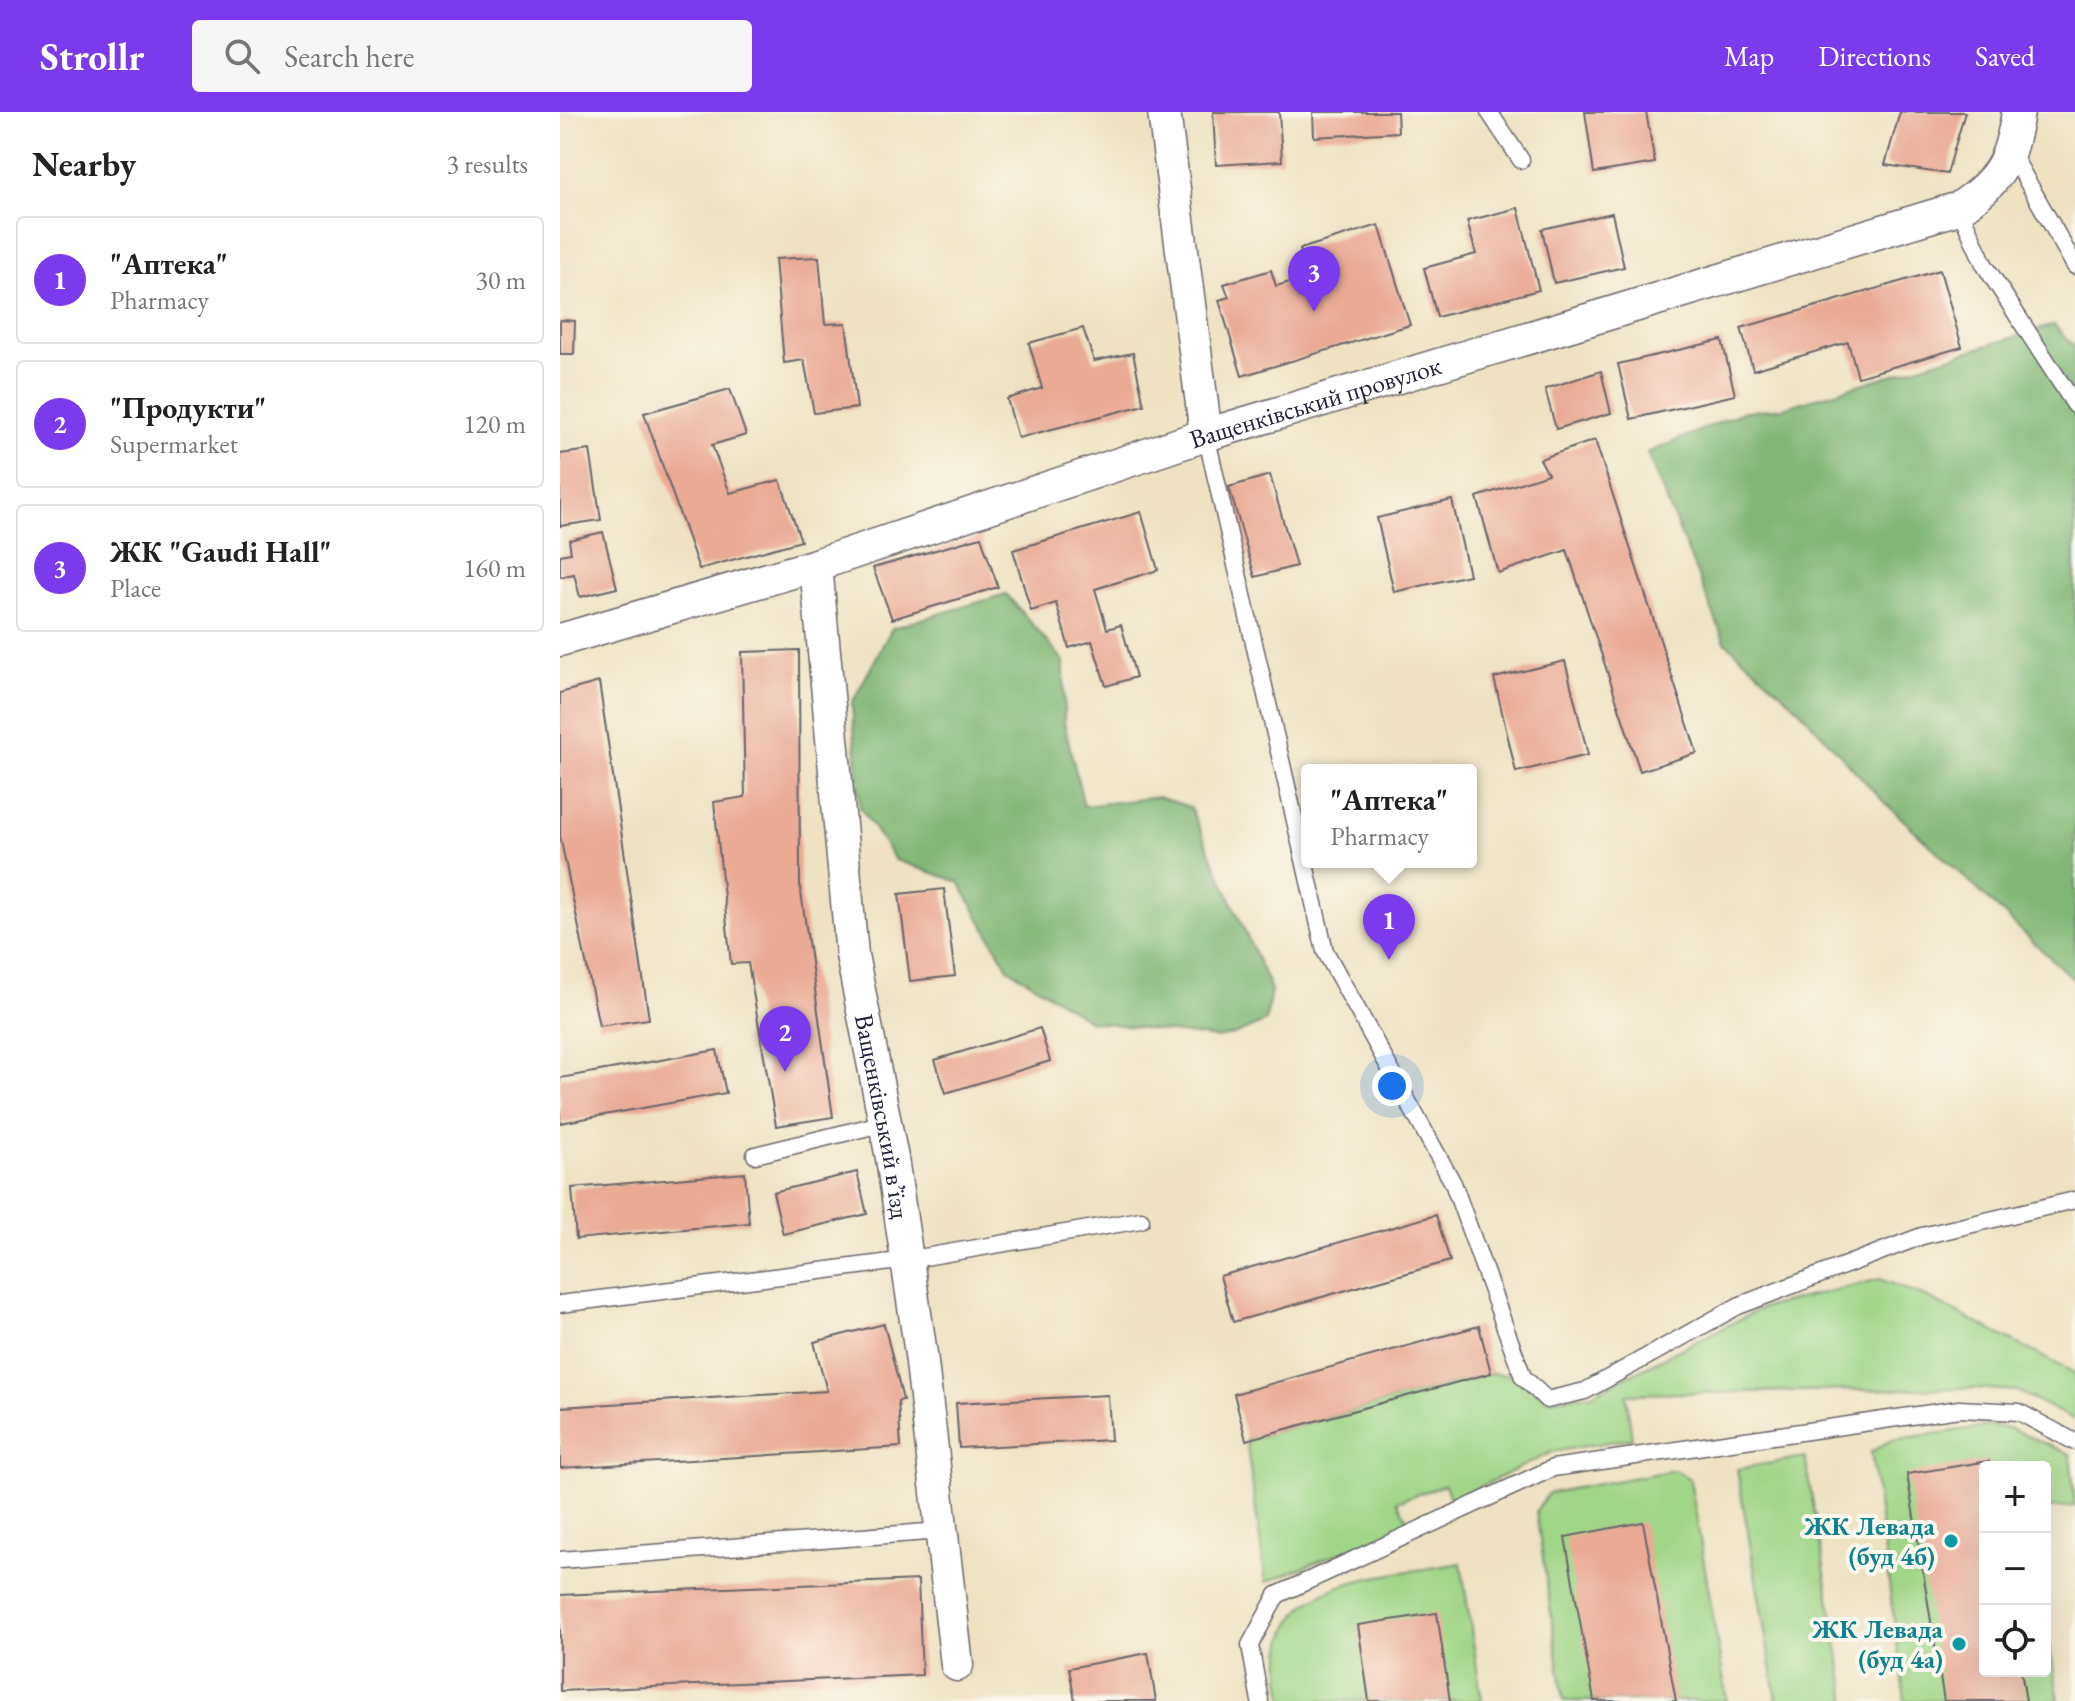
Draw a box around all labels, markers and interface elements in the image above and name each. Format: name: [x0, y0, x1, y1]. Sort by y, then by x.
search box: [192, 20, 752, 92]
text: Strollr: [40, 32, 144, 81]
icon: search: [220, 34, 264, 78]
text: Search here: [284, 37, 414, 76]
text: Map: [1724, 38, 1774, 74]
text: Directions: [1818, 38, 1931, 74]
text: Saved: [1975, 38, 2035, 74]
text: Nearby: [32, 142, 136, 186]
text: 3 results: [447, 147, 528, 181]
text: "Аптека": [110, 244, 228, 283]
pin: 3: [1288, 246, 1340, 312]
text: 1: [53, 263, 67, 297]
text: 30 m: [476, 263, 526, 297]
text: Pharmacy: [110, 283, 209, 317]
street label: Ващенківський провулок: [1185, 348, 1446, 456]
text: "Продукти": [110, 388, 266, 427]
text: 2: [53, 407, 67, 441]
text: 120 m: [463, 407, 526, 441]
text: Supermarket: [110, 427, 238, 461]
text: ЖК "Gaudi Hall": [110, 532, 332, 571]
text: 3: [53, 551, 67, 585]
text: 160 m: [463, 551, 526, 585]
text: Place: [110, 571, 161, 605]
popup: [1301, 764, 1477, 868]
text: "Аптека": [1330, 780, 1448, 819]
text: Pharmacy: [1330, 819, 1429, 853]
pin: 1: [1363, 894, 1415, 960]
pin: 2: [759, 1006, 811, 1072]
street label: Ващенківський в’їзд: [847, 1011, 918, 1221]
your location: [1372, 1066, 1412, 1106]
map controls: [1979, 1461, 2051, 1677]
button: +: [1979, 1461, 2051, 1533]
place label: ЖК Левада (буд 4б): [1803, 1509, 1936, 1573]
marker: ЖК Левада (буд 4б): [1942, 1532, 1960, 1550]
button: −: [1979, 1533, 2051, 1605]
button: locate: [1979, 1605, 2051, 1677]
place label: ЖК Левада (буд 4а): [1811, 1612, 1944, 1676]
marker: ЖК Левада (буд 4а): [1950, 1635, 1968, 1653]

